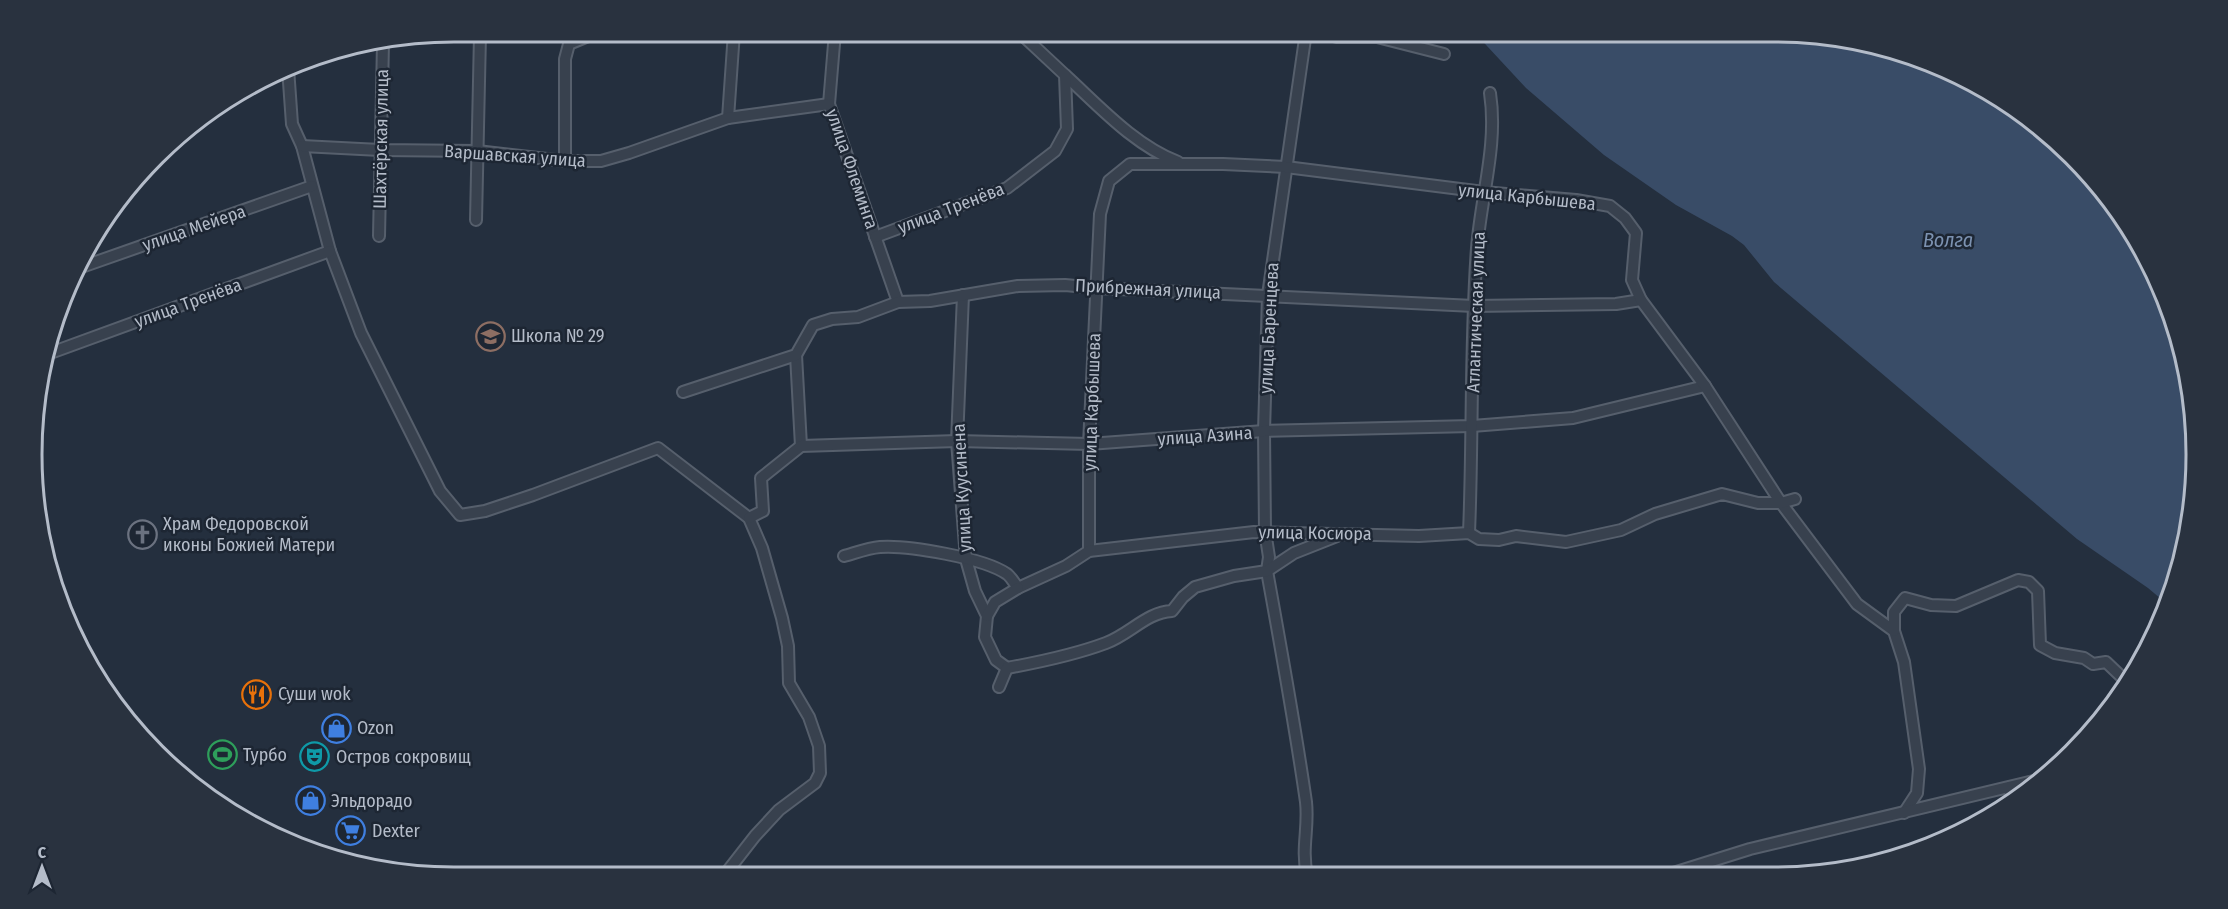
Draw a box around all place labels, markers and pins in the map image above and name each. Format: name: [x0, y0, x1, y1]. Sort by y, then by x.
school or university icon: Школа № 29: [474, 320, 506, 352]
place label: Школа № 29: [511, 325, 605, 347]
place label: Храм Федоровской иконы Божией Матери: [163, 513, 335, 556]
church icon: Храм Федоровской иконы Божией Матери: [126, 518, 158, 550]
restaurant icon: Суши wok: [241, 678, 273, 710]
place label: Суши wok: [278, 683, 351, 705]
shop icon: Ozon: [320, 712, 352, 744]
place label: Ozon: [357, 717, 394, 739]
sports icon: Турбо: [206, 739, 238, 771]
theatre icon: Остров сокровищ: [299, 741, 331, 773]
place label: Турбо: [243, 744, 287, 766]
place label: Остров сокровищ: [336, 746, 471, 768]
shop icon: Эльдорадо: [294, 785, 326, 817]
place label: Эльдорадо: [331, 790, 412, 812]
supermarket icon: Dexter: [335, 815, 367, 847]
place label: Dexter: [372, 820, 421, 842]

